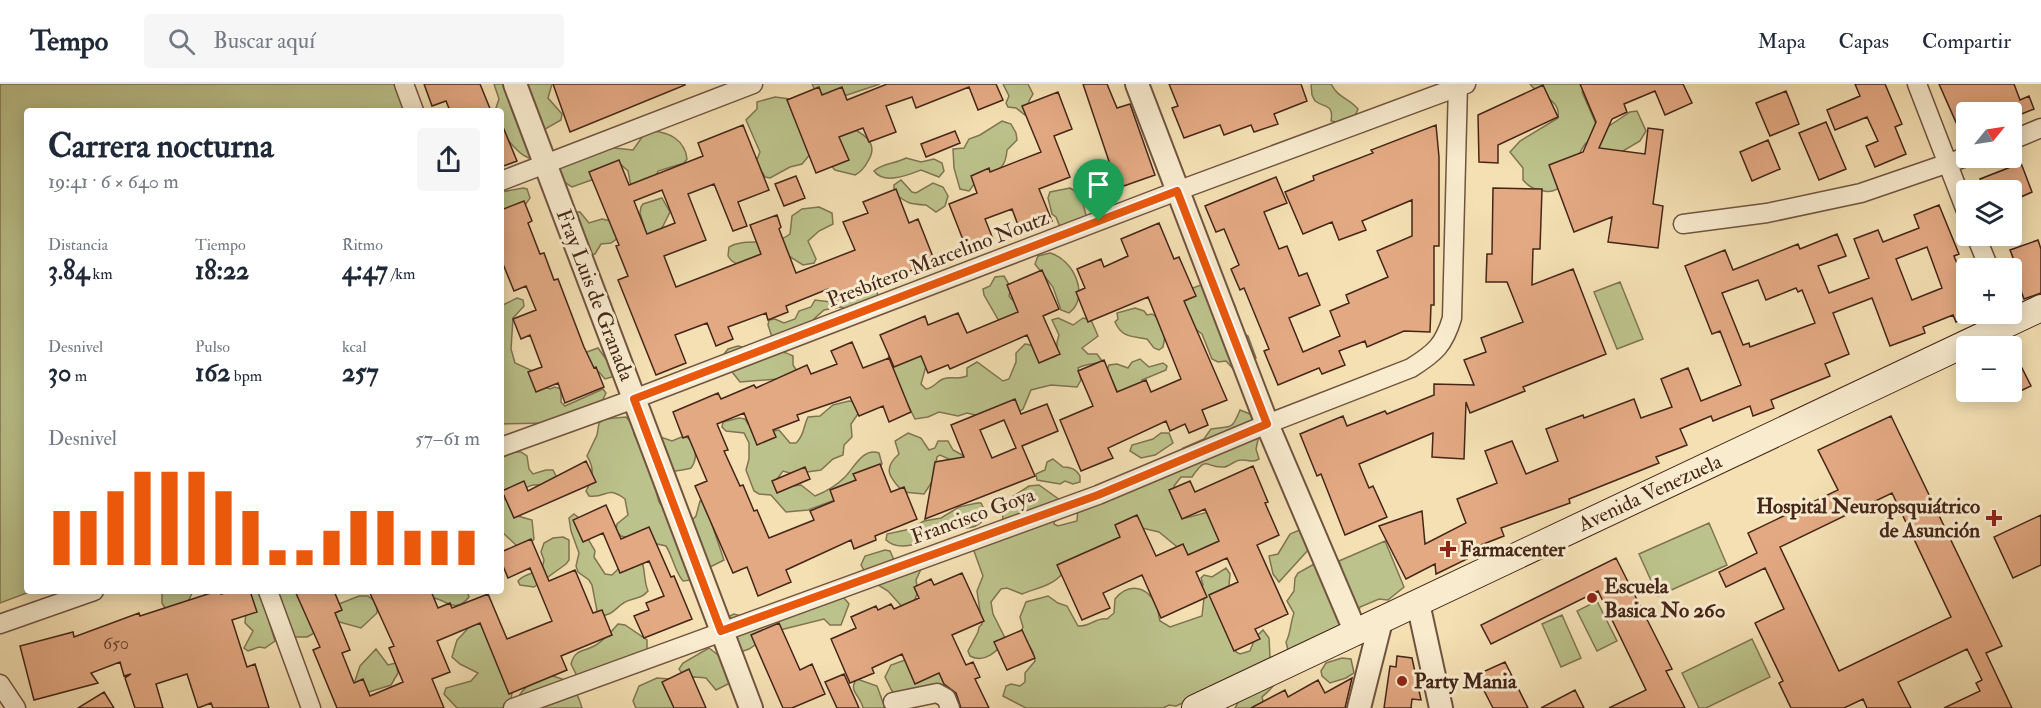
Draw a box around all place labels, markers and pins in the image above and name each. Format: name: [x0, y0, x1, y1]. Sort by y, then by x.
pin: [1073, 159, 1124, 221]
place label: Hospital Neuropsquiátrico de Asunción: [1756, 493, 1980, 544]
marker: Hospital Neuropsquiátrico de Asunción: [1985, 509, 2003, 527]
place label: Farmacenter: [1460, 536, 1567, 563]
marker: Farmacenter: [1441, 542, 1455, 556]
place label: Escuela Basica No 260: [1604, 573, 1726, 624]
marker: Escuela Basica No 260: [1585, 591, 1599, 605]
place label: Party Mania: [1414, 668, 1518, 695]
marker: Party Mania: [1395, 674, 1409, 688]

